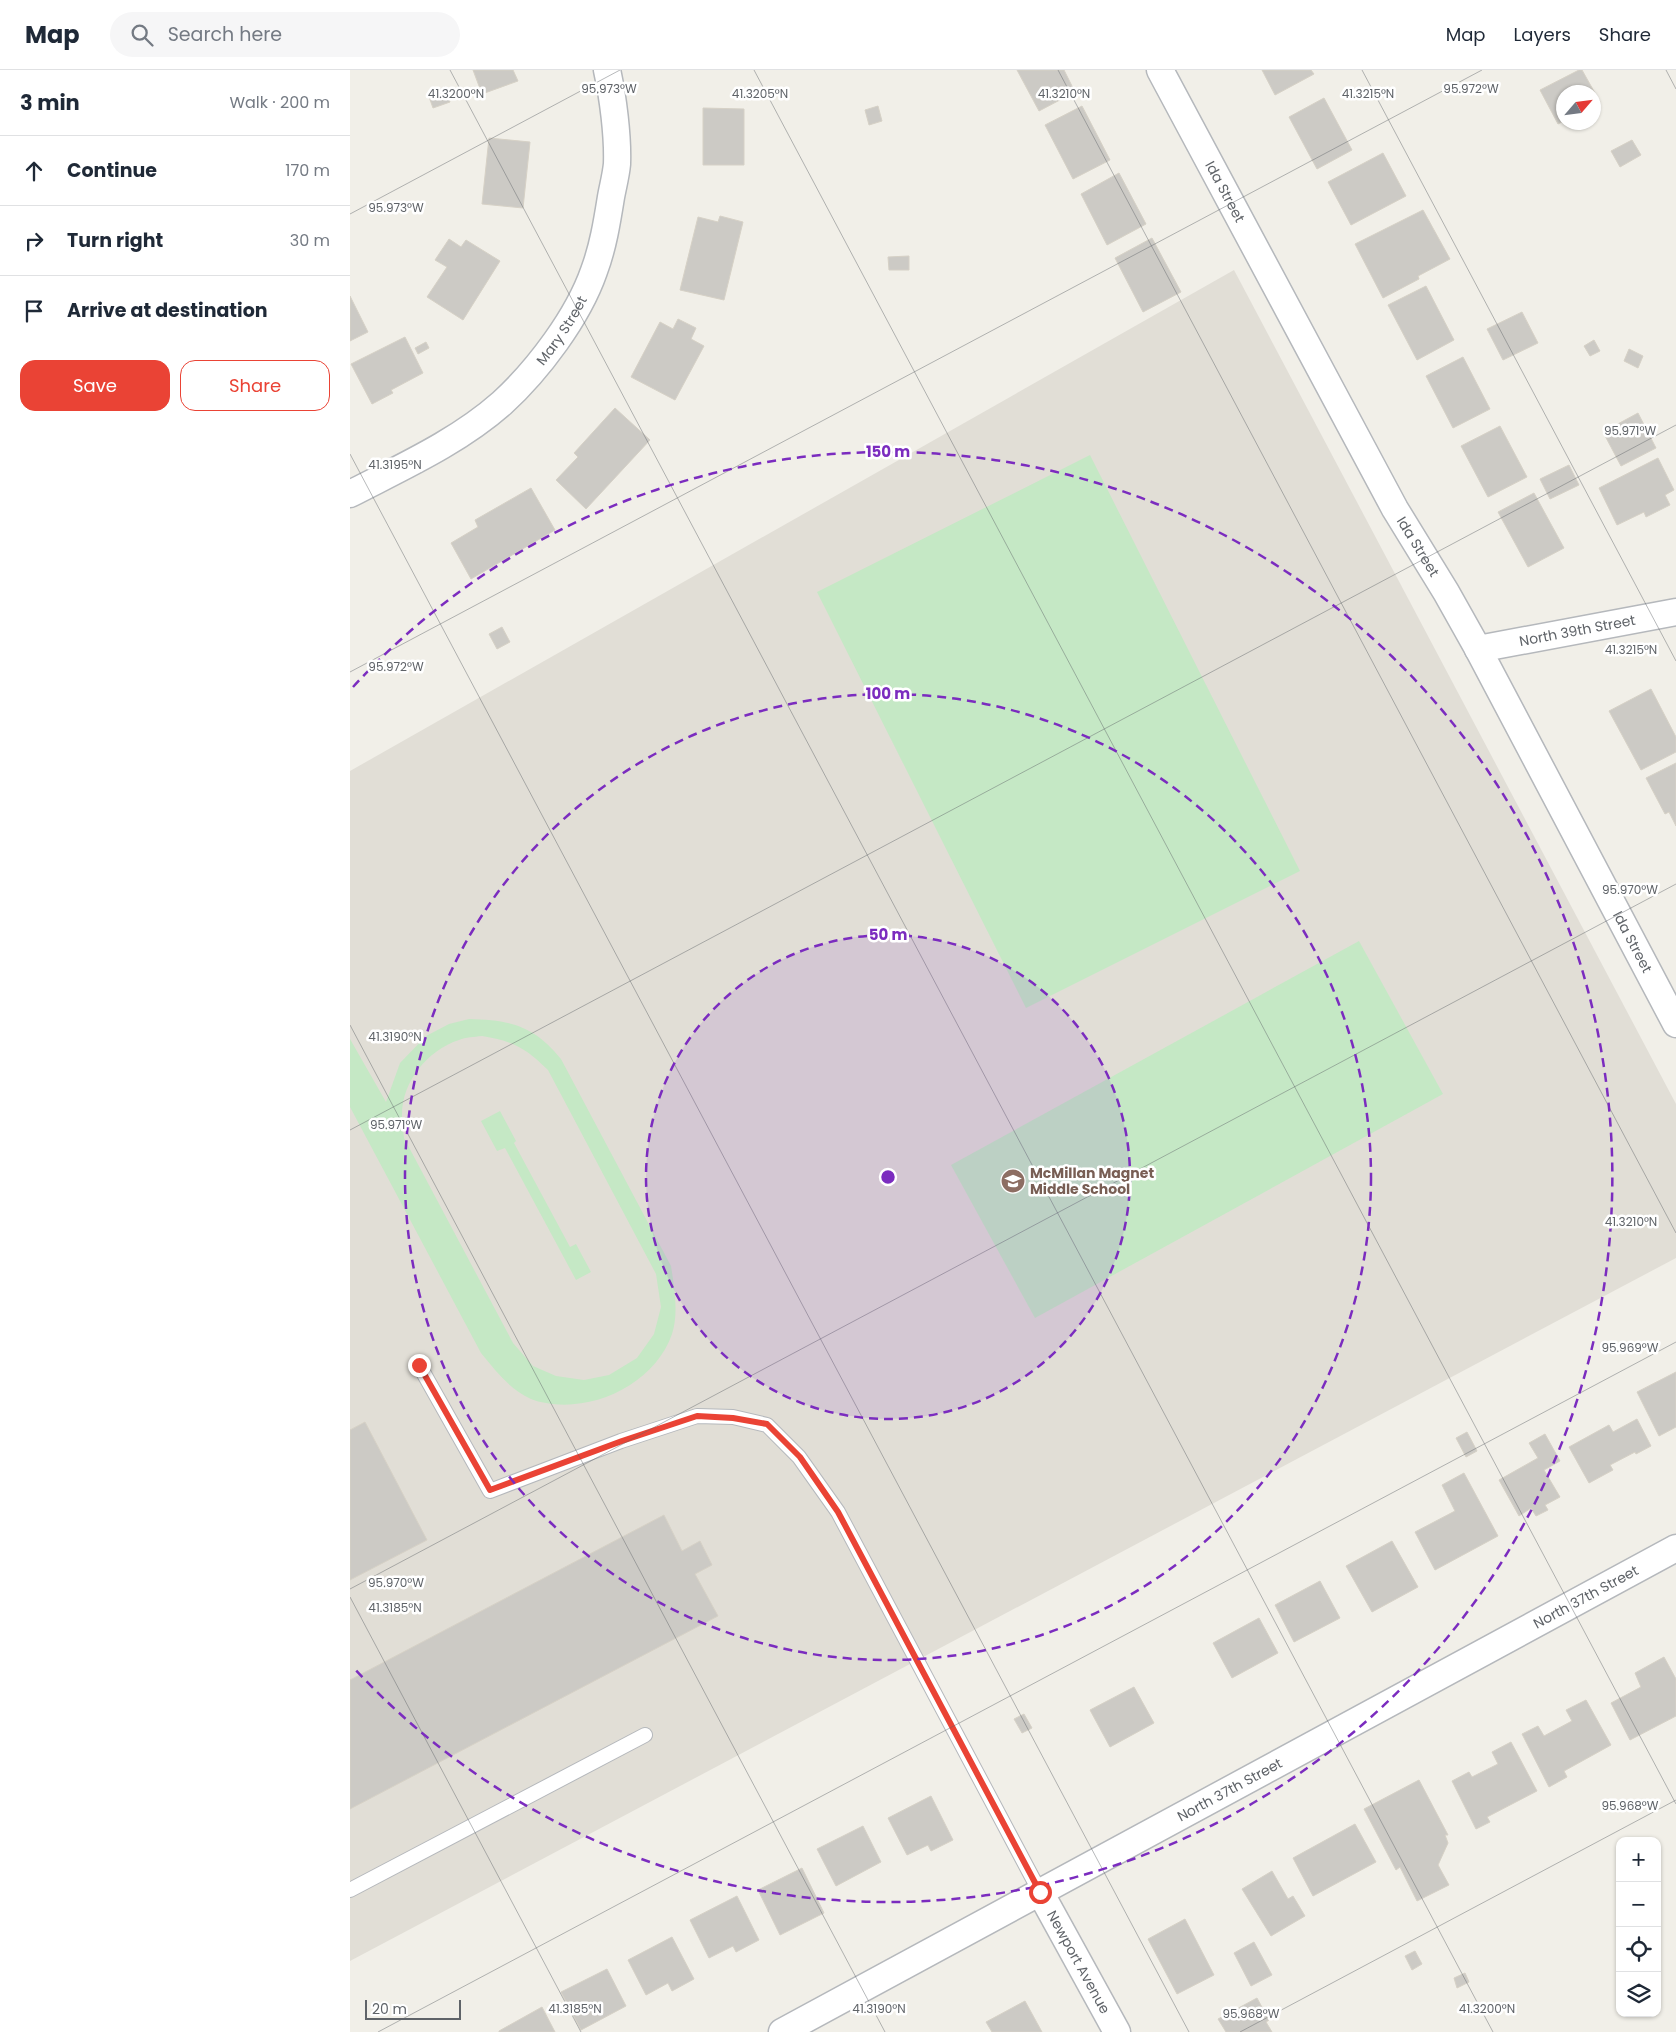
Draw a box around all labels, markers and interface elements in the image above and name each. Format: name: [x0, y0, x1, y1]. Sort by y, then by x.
search box: [110, 12, 460, 57]
text: Map: [25, 18, 80, 51]
icon: search: [128, 21, 156, 49]
text: Search here: [168, 21, 282, 48]
text: Map: [1446, 22, 1486, 47]
text: Layers: [1514, 22, 1571, 47]
text: Share: [1599, 22, 1651, 47]
text: 95.973°W: [581, 80, 637, 97]
text: 95.972°W: [1443, 80, 1499, 97]
text: 41.3200°N: [428, 85, 484, 102]
text: 41.3205°N: [732, 85, 788, 102]
text: 41.3210°N: [1038, 85, 1090, 102]
text: 41.3215°N: [1342, 85, 1394, 102]
north arrow: [1556, 85, 1601, 130]
text: 3 min: [20, 88, 80, 117]
text: Walk · 200 m: [229, 91, 330, 114]
icon: ahead: [20, 157, 48, 185]
text: Continue: [67, 157, 157, 184]
street label: Ida Street: [1200, 157, 1250, 226]
text: 170 m: [285, 159, 330, 182]
text: 95.973°W: [368, 199, 424, 216]
icon: right: [20, 227, 48, 255]
text: Turn right: [67, 227, 163, 254]
text: 30 m: [290, 229, 330, 252]
street label: Mary Street: [531, 292, 592, 369]
icon: arrive: [20, 297, 48, 325]
text: Arrive at destination: [67, 297, 268, 324]
button: Save: [20, 360, 170, 411]
button: Share: [180, 360, 330, 411]
text: 95.971°W: [1604, 422, 1656, 439]
text: 150 m: [866, 441, 910, 462]
text: 41.3195°N: [368, 456, 422, 473]
street label: Ida Street: [1392, 513, 1444, 580]
street label: North 39th Street: [1518, 610, 1637, 651]
text: 41.3215°N: [1605, 641, 1657, 658]
text: 95.972°W: [368, 658, 424, 675]
text: 100 m: [866, 683, 910, 704]
text: 95.970°W: [1602, 881, 1658, 898]
street label: Ida Street: [1608, 908, 1657, 976]
text: 50 m: [869, 924, 907, 945]
text: 41.3190°N: [368, 1028, 422, 1045]
text: 95.971°W: [370, 1116, 422, 1133]
place label: McMillan Magnet Middle School: [1030, 1163, 1154, 1199]
centre of rings: [879, 1168, 897, 1186]
school or university icon: McMillan Magnet Middle School: [1000, 1168, 1026, 1194]
text: 41.3210°N: [1605, 1213, 1657, 1230]
text: 95.969°W: [1602, 1339, 1659, 1356]
route end: [408, 1354, 431, 1377]
street label: North 37th Street: [1530, 1560, 1642, 1633]
text: 95.970°W: [368, 1574, 424, 1591]
text: 41.3185°N: [368, 1599, 422, 1616]
street label: North 37th Street: [1174, 1753, 1286, 1826]
text: 95.968°W: [1601, 1797, 1659, 1814]
map controls: [1616, 1837, 1661, 2017]
button: +: [1616, 1837, 1661, 1882]
route start: [1029, 1881, 1052, 1904]
button: −: [1616, 1882, 1661, 1927]
street label: Newport Avenue: [1042, 1907, 1115, 2018]
button: locate: [1616, 1927, 1661, 1972]
button: layers: [1616, 1972, 1661, 2017]
scale bar: [365, 1997, 461, 2020]
text: 20 m: [372, 1999, 407, 2019]
text: 41.3185°N: [548, 2000, 602, 2017]
text: 41.3190°N: [852, 2000, 906, 2017]
text: 41.3200°N: [1459, 2000, 1515, 2017]
text: 95.968°W: [1222, 2005, 1280, 2022]

